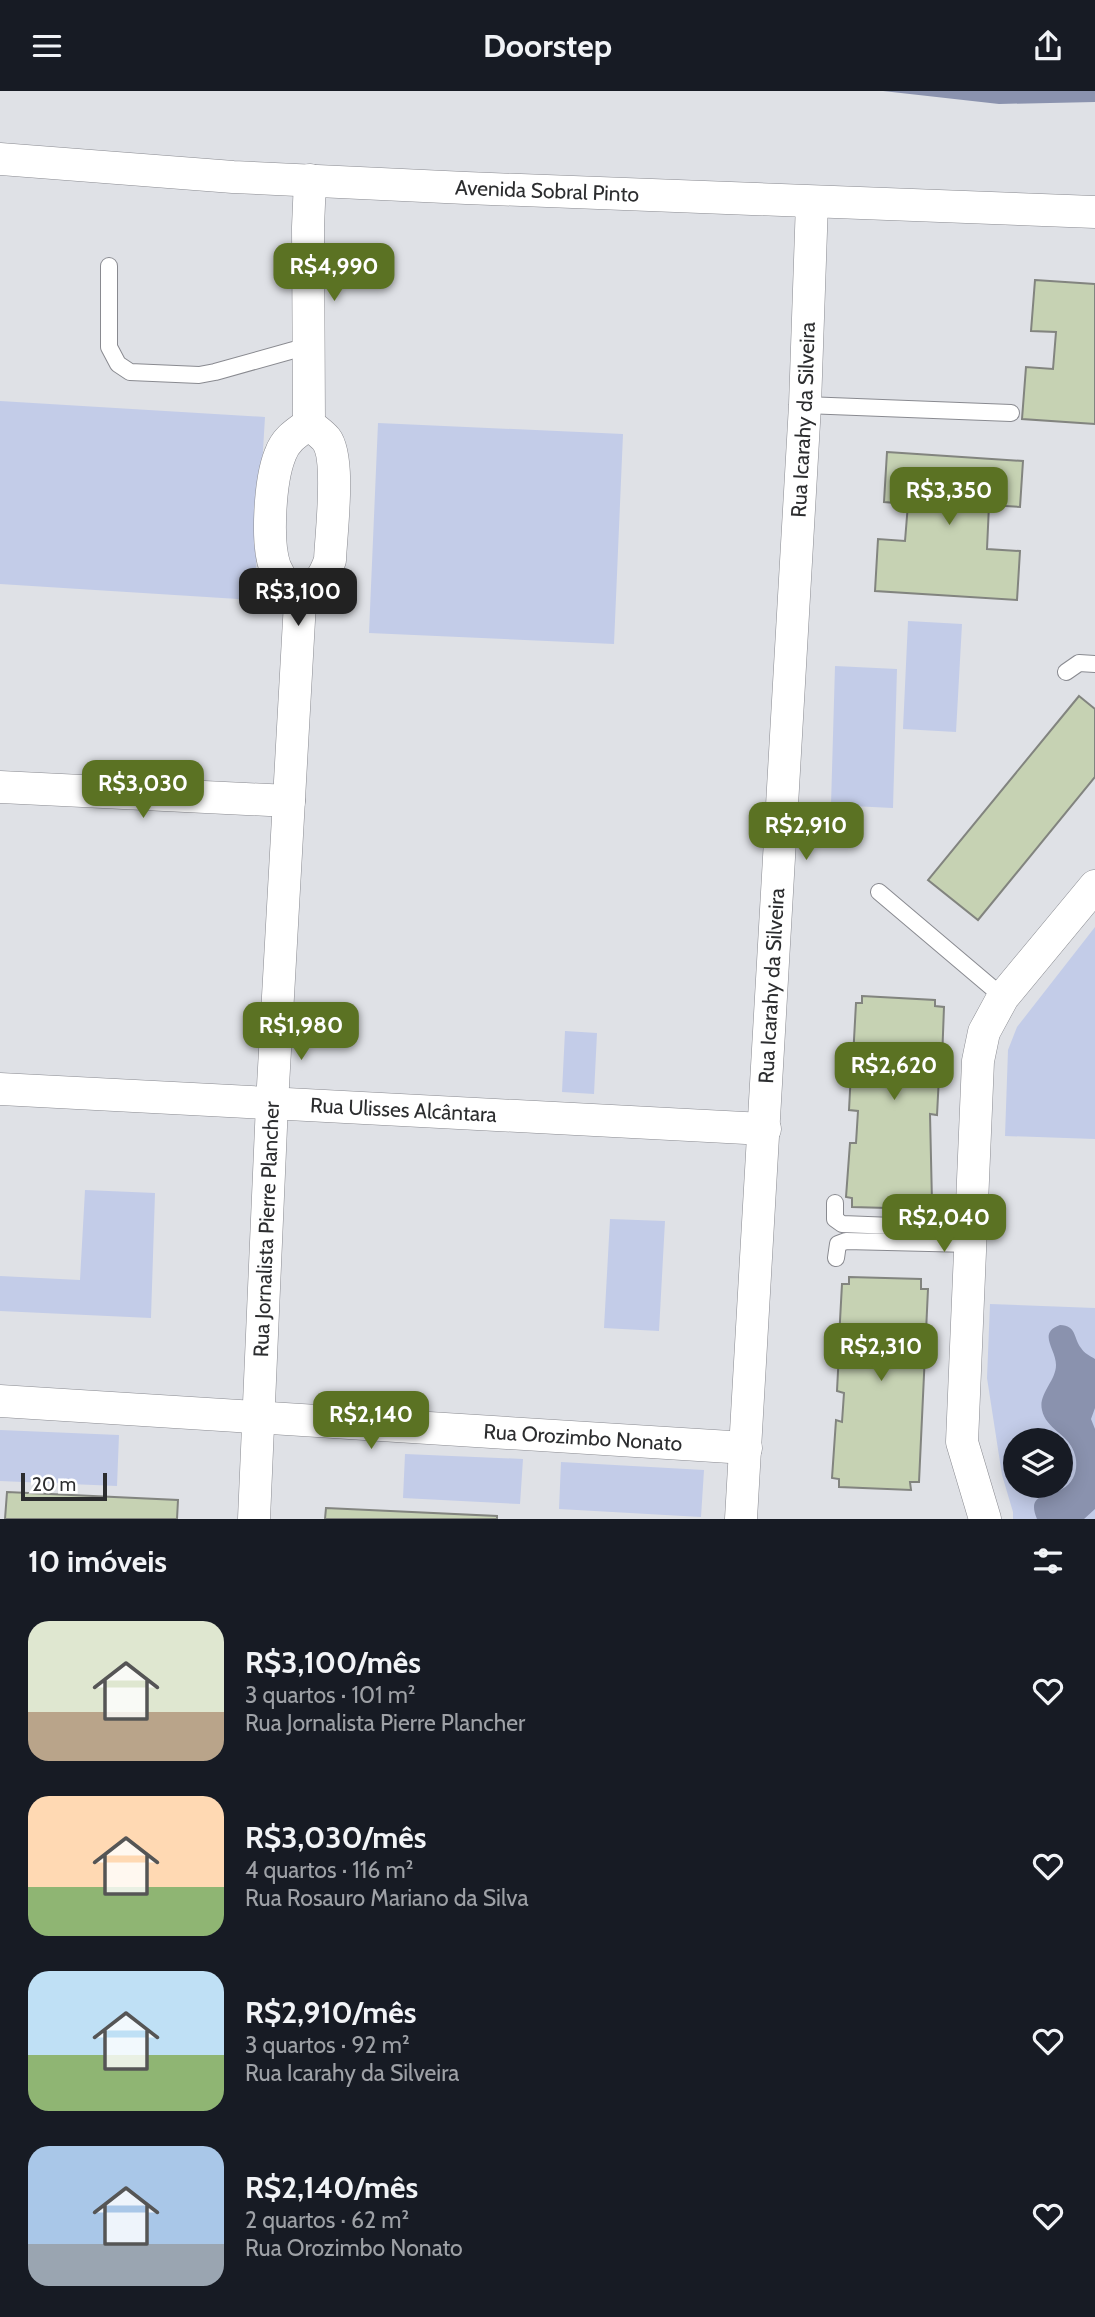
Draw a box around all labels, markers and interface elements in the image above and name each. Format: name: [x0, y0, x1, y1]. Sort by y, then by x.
text: Doorstep: [483, 26, 612, 65]
icon: menu: [28, 27, 66, 65]
icon: share: [1029, 27, 1067, 65]
street label: Avenida Sobral Pinto: [454, 174, 639, 207]
pin: R$4,990: [269, 243, 399, 303]
text: R$4,990: [289, 252, 379, 280]
street label: Rua Icarahy da Silveira: [786, 322, 820, 518]
pin: R$3,350: [884, 467, 1014, 527]
text: R$3,350: [906, 476, 992, 504]
pin: R$3,100: [233, 568, 363, 628]
text: R$3,100: [255, 577, 341, 605]
pin: R$3,030: [78, 761, 208, 820]
text: R$3,030: [98, 769, 188, 797]
pin: R$2,910: [741, 803, 871, 862]
text: R$2,910: [765, 811, 847, 839]
street label: Rua Icarahy da Silveira: [753, 887, 789, 1084]
pin: R$1,980: [236, 1003, 366, 1062]
text: R$1,980: [259, 1011, 343, 1039]
pin: R$2,620: [829, 1042, 959, 1102]
text: R$2,620: [851, 1051, 937, 1079]
street label: Rua Ulisses Alcântara: [310, 1092, 497, 1127]
street label: Rua Jornalista Pierre Plancher: [248, 1100, 284, 1358]
pin: R$2,040: [879, 1195, 1009, 1254]
text: R$2,040: [898, 1203, 990, 1231]
pin: R$2,310: [816, 1323, 946, 1383]
text: R$2,310: [840, 1332, 922, 1360]
pin: R$2,140: [306, 1391, 436, 1451]
text: R$2,140: [329, 1400, 413, 1428]
street label: Rua Orozimbo Nonato: [483, 1418, 683, 1456]
map controls: [1003, 1428, 1073, 1498]
button: layers: [1003, 1428, 1073, 1498]
scale bar: [21, 1470, 107, 1502]
text: 20 m: [32, 1473, 76, 1496]
icon: filters: [1029, 1542, 1067, 1580]
text: 10 imóveis: [28, 1543, 167, 1580]
text: R$3,100/mês: [245, 1644, 421, 1681]
icon: home: [84, 1649, 168, 1733]
icon: heart: [1029, 1672, 1067, 1710]
text: 3 quartos · 101 m²: [245, 1681, 415, 1709]
text: Rua Jornalista Pierre Plancher: [245, 1709, 525, 1737]
text: R$3,030/mês: [245, 1819, 426, 1856]
icon: home: [84, 1824, 168, 1908]
icon: heart: [1029, 1847, 1067, 1885]
text: 4 quartos · 116 m²: [245, 1856, 413, 1884]
text: Rua Rosauro Mariano da Silva: [245, 1884, 528, 1912]
text: R$2,910/mês: [245, 1994, 416, 2031]
icon: home: [84, 1999, 168, 2083]
icon: heart: [1029, 2022, 1067, 2060]
text: 3 quartos · 92 m²: [245, 2031, 410, 2059]
text: Rua Icarahy da Silveira: [245, 2059, 459, 2087]
text: R$2,140/mês: [245, 2169, 418, 2206]
icon: home: [84, 2174, 168, 2258]
icon: heart: [1029, 2197, 1067, 2235]
text: 2 quartos · 62 m²: [245, 2206, 409, 2234]
text: Rua Orozimbo Nonato: [245, 2234, 463, 2262]

